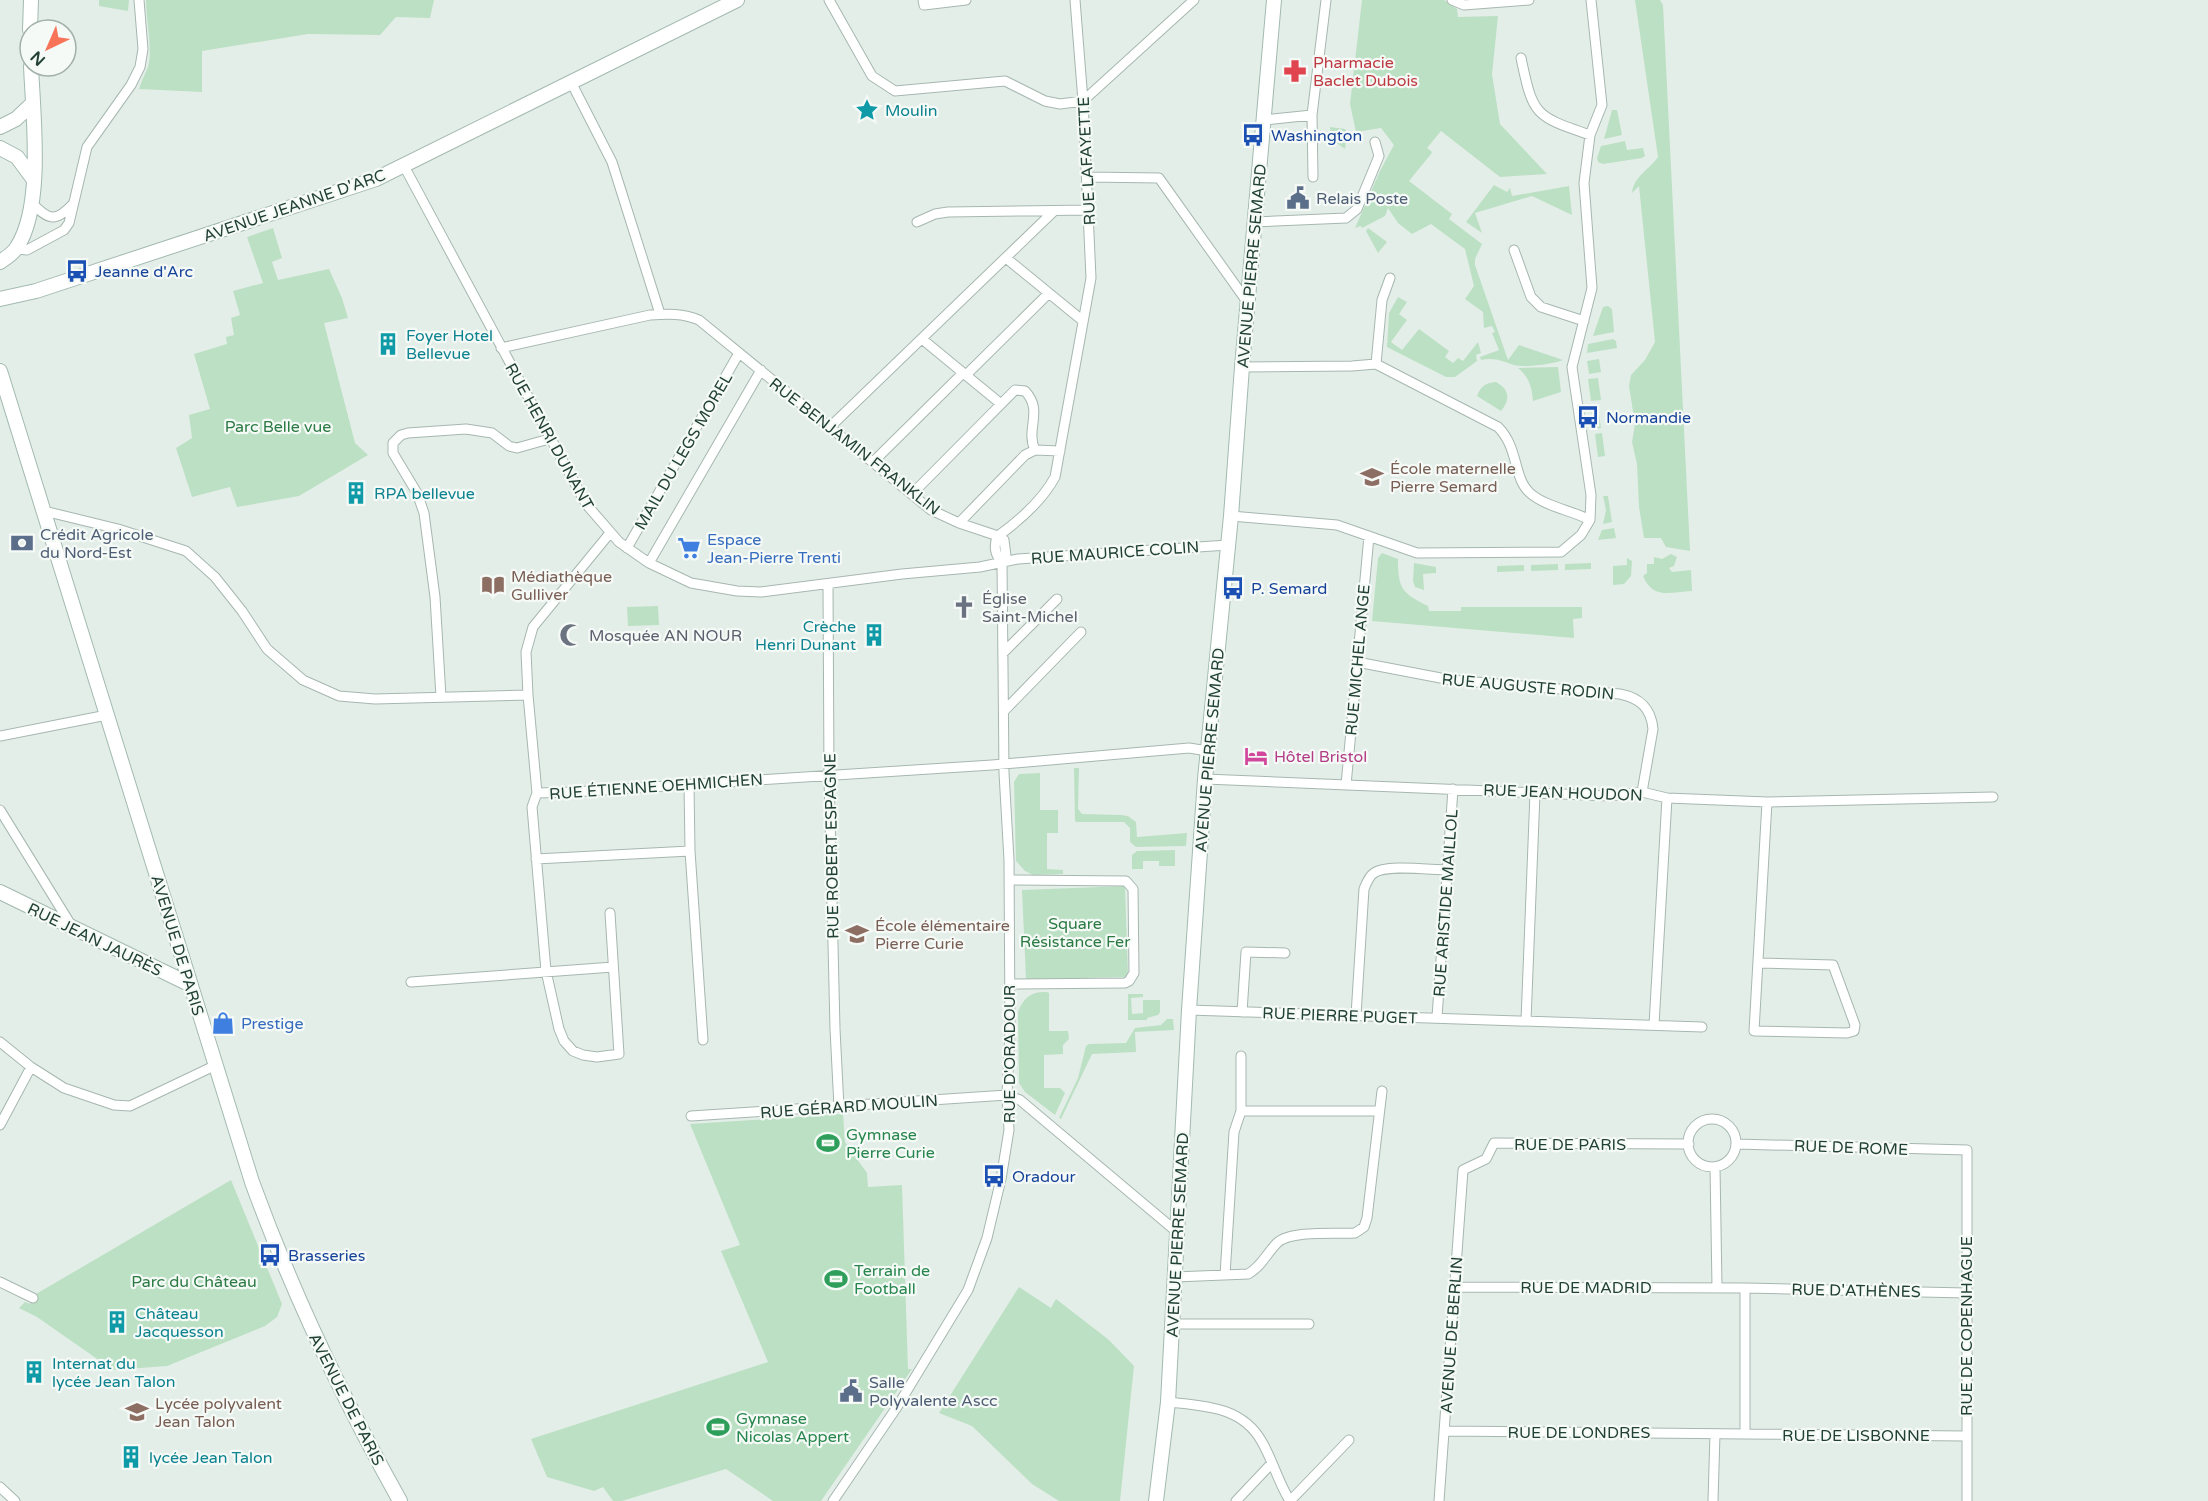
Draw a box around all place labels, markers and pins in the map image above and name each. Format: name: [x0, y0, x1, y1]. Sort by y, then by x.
place label: Pharmacie Baclet Dubois: [1313, 53, 1418, 91]
pharmacy icon: Pharmacie Baclet Dubois: [1282, 58, 1308, 84]
place icon: Moulin: [854, 97, 880, 123]
place label: Moulin: [885, 101, 937, 121]
bus stop icon: Washington: [1240, 122, 1266, 148]
place label: Washington: [1271, 126, 1362, 146]
public building icon: Relais Poste: [1285, 185, 1311, 211]
place label: Relais Poste: [1316, 189, 1408, 209]
bus stop icon: Jeanne d'Arc: [64, 258, 90, 284]
place label: Jeanne d'Arc: [95, 262, 193, 282]
place label: Foyer Hotel Bellevue: [406, 326, 493, 364]
building icon: Foyer Hotel Bellevue: [375, 331, 401, 357]
bus stop icon: Normandie: [1575, 404, 1601, 430]
place label: Normandie: [1606, 408, 1691, 428]
place label: École maternelle Pierre Semard: [1390, 459, 1516, 497]
school or university icon: École maternelle Pierre Semard: [1359, 464, 1385, 490]
building icon: RPA bellevue: [343, 480, 369, 506]
place label: RPA bellevue: [374, 484, 475, 504]
place label: Crédit Agricole du Nord-Est: [40, 525, 154, 563]
bank icon: Crédit Agricole du Nord-Est: [9, 530, 35, 556]
place label: Espace Jean-Pierre Trenti: [707, 530, 841, 568]
supermarket icon: Espace Jean-Pierre Trenti: [676, 535, 702, 561]
place label: Médiathèque Gulliver: [511, 567, 612, 605]
library icon: Médiathèque Gulliver: [480, 572, 506, 598]
bus stop icon: P. Semard: [1220, 575, 1246, 601]
place label: P. Semard: [1251, 579, 1327, 599]
place label: Église Saint-Michel: [982, 589, 1078, 627]
church icon: Église Saint-Michel: [951, 594, 977, 620]
place label: Crèche Henri Dunant: [755, 617, 856, 655]
mosque icon: Mosquée AN NOUR: [558, 622, 584, 648]
building icon: Crèche Henri Dunant: [861, 622, 887, 648]
place label: Mosquée AN NOUR: [589, 626, 742, 646]
hotel icon: Hôtel Bristol: [1243, 743, 1269, 769]
place label: Hôtel Bristol: [1274, 747, 1367, 767]
place label: École élémentaire Pierre Curie: [875, 916, 1010, 954]
school or university icon: École élémentaire Pierre Curie: [844, 921, 870, 947]
shop icon: Prestige: [210, 1010, 236, 1036]
place label: Prestige: [241, 1014, 303, 1034]
place label: Gymnase Pierre Curie: [846, 1125, 935, 1163]
sports icon: Gymnase Pierre Curie: [815, 1130, 841, 1156]
bus stop icon: Oradour: [981, 1163, 1007, 1189]
place label: Oradour: [1012, 1167, 1077, 1187]
bus stop icon: Brasseries: [257, 1242, 283, 1268]
place label: Brasseries: [288, 1246, 365, 1266]
place label: Terrain de Football: [854, 1261, 930, 1299]
sports icon: Terrain de Football: [823, 1266, 849, 1292]
place label: Château Jacquesson: [135, 1304, 224, 1342]
building icon: Château Jacquesson: [104, 1309, 130, 1335]
place label: Internat du lycée Jean Talon: [52, 1354, 176, 1392]
building icon: Internat du lycée Jean Talon: [21, 1359, 47, 1385]
place label: Salle Polyvalente Ascc: [869, 1373, 998, 1411]
public building icon: Salle Polyvalente Ascc: [838, 1378, 864, 1404]
place label: Lycée polyvalent Jean Talon: [155, 1394, 282, 1432]
school or university icon: Lycée polyvalent Jean Talon: [124, 1399, 150, 1425]
place label: Gymnase Nicolas Appert: [736, 1409, 849, 1447]
sports icon: Gymnase Nicolas Appert: [705, 1414, 731, 1440]
building icon: lycée Jean Talon: [118, 1444, 144, 1470]
place label: lycée Jean Talon: [149, 1448, 273, 1468]

